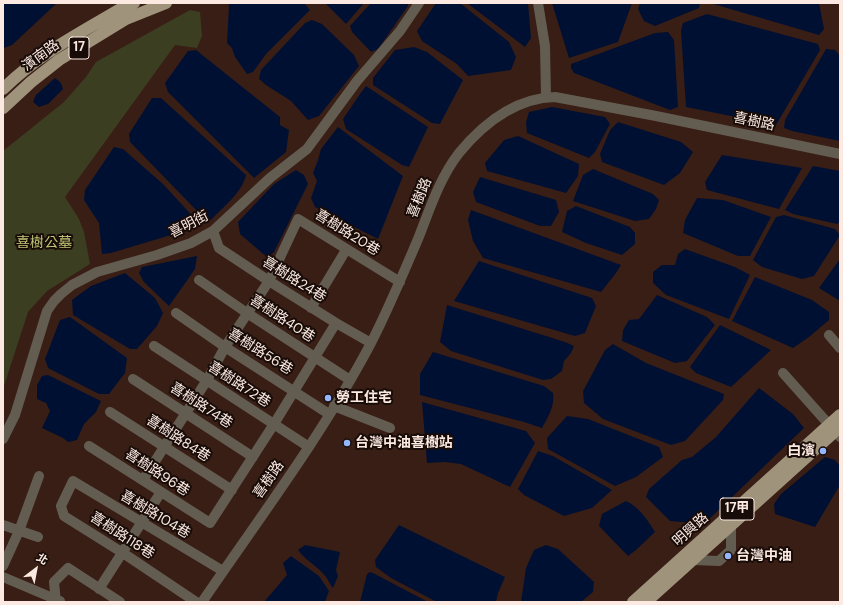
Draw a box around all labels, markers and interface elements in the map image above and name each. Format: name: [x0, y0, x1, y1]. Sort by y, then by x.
street label: 濱南路: [19, 37, 63, 75]
road number: 17: [69, 37, 89, 59]
street label: 喜樹路: [732, 109, 776, 135]
street label: 喜樹路: [404, 175, 436, 221]
street label: 喜樹路20巷: [311, 206, 383, 260]
street label: 喜明街: [166, 208, 212, 242]
park label: 喜樹公墓: [16, 235, 72, 251]
street label: 喜樹路24巷: [259, 254, 329, 306]
street label: 喜樹路40巷: [246, 292, 318, 346]
street label: 喜樹路56巷: [224, 325, 296, 379]
street label: 喜樹路72巷: [205, 359, 273, 411]
street label: 喜樹路74巷: [167, 380, 235, 432]
place label: 勞工住宅: [336, 390, 392, 406]
marker: 勞工住宅: [323, 393, 333, 403]
street label: 喜樹路84巷: [143, 412, 213, 466]
place label: 台灣中油喜樹站: [355, 435, 453, 451]
marker: 台灣中油喜樹站: [342, 438, 352, 448]
place label: 白濱: [787, 443, 815, 459]
street label: 喜樹路96巷: [122, 446, 192, 500]
marker: 白濱: [818, 446, 828, 456]
street label: 喜樹路: [250, 458, 288, 502]
street label: 喜樹路104巷: [117, 488, 193, 542]
road number: 17甲: [720, 498, 754, 520]
street label: 喜樹路118巷: [87, 509, 157, 563]
street label: 明興路: [670, 510, 712, 550]
place label: 台灣中油: [736, 548, 792, 564]
north arrow: [16, 549, 56, 589]
text: 北: [34, 550, 51, 568]
marker: 台灣中油: [723, 551, 733, 561]

